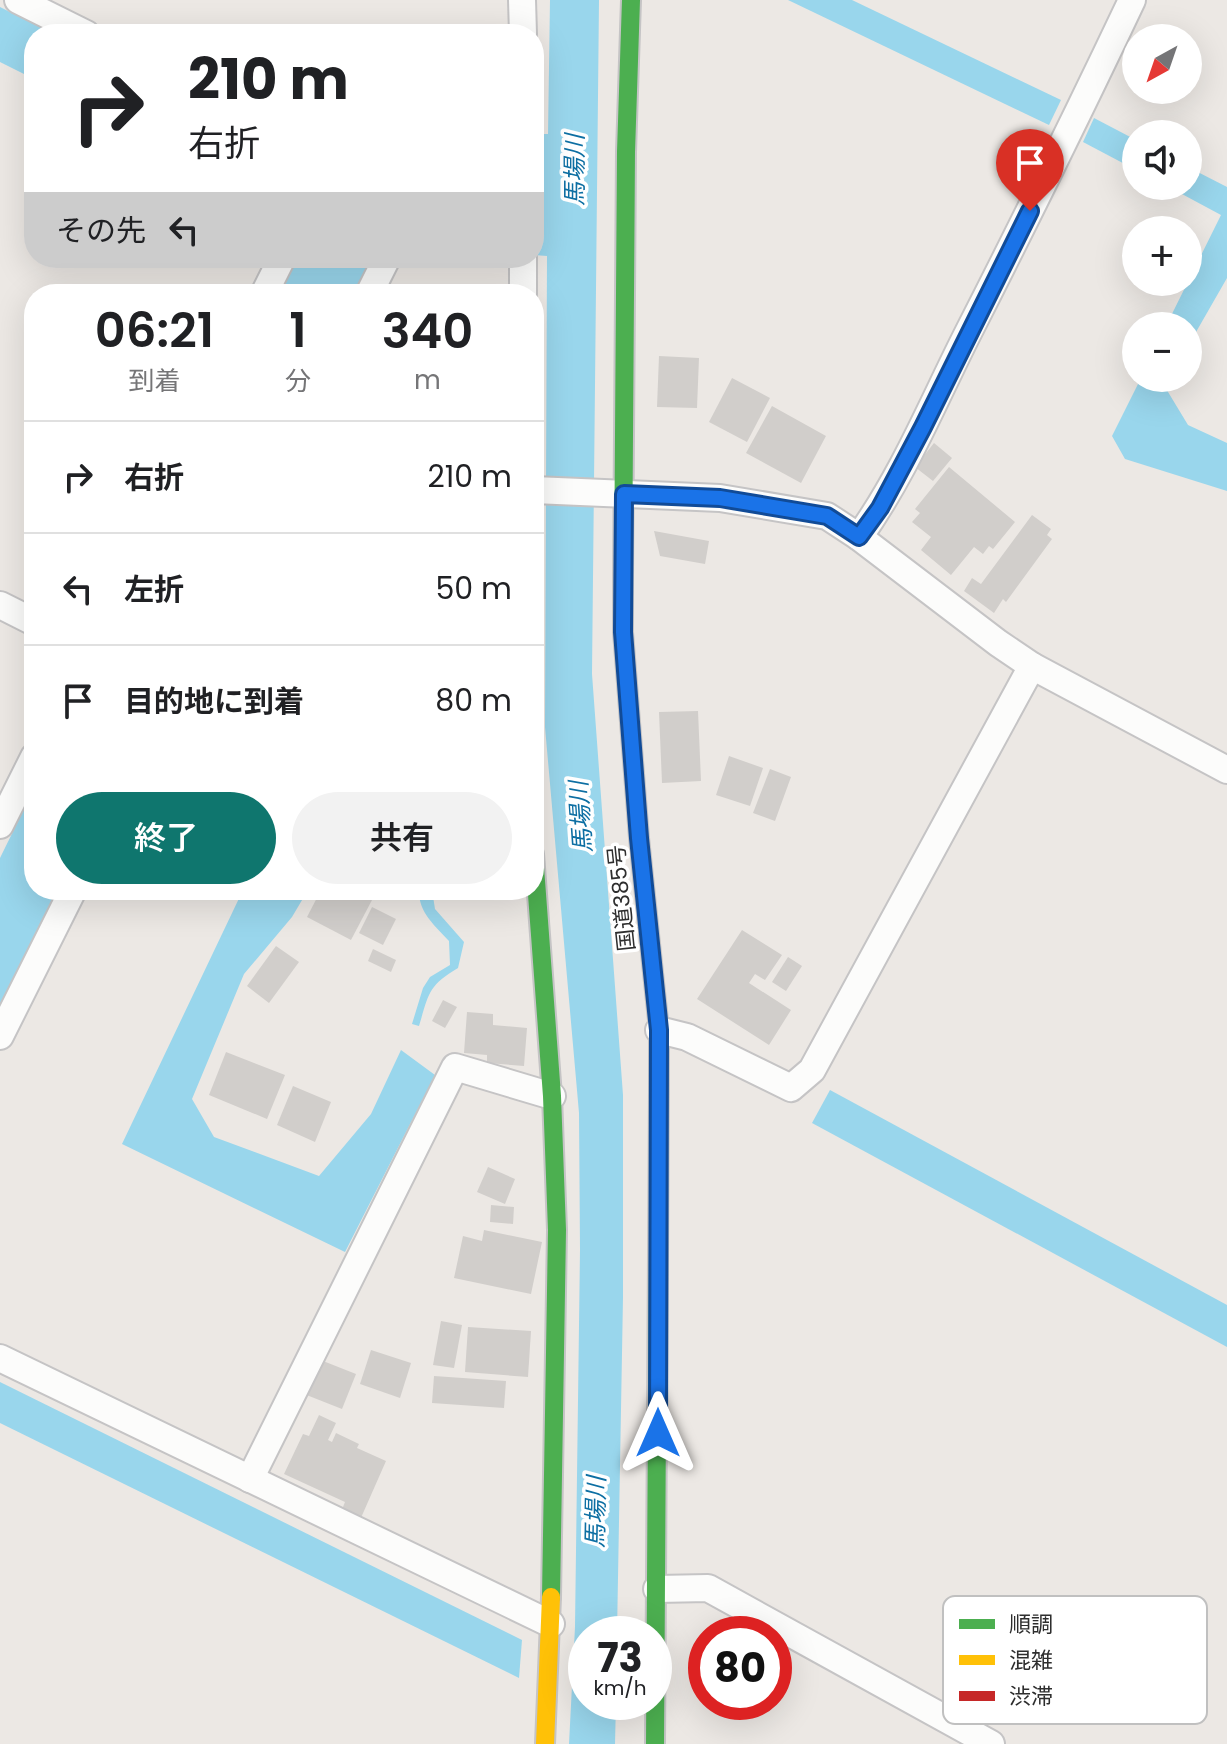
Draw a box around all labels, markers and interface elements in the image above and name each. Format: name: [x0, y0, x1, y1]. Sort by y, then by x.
north arrow: [1122, 24, 1202, 104]
map controls: [1122, 24, 1202, 392]
text: 210 m: [188, 40, 349, 119]
icon: right: [56, 56, 160, 160]
text: 右折: [188, 118, 260, 169]
button: sound: [1122, 120, 1202, 200]
pin: [996, 129, 1064, 211]
water label: 馬場川: [558, 131, 591, 206]
icon: arrive: [1008, 141, 1052, 185]
icon: left: [162, 208, 206, 252]
text: その先: [56, 209, 146, 252]
button: +: [1122, 216, 1202, 296]
text: 06:21: [95, 297, 214, 364]
text: 1: [289, 297, 307, 364]
text: 340: [382, 298, 473, 365]
button: −: [1122, 312, 1202, 392]
text: m: [414, 362, 441, 398]
text: 到着: [128, 363, 180, 399]
text: 分: [285, 363, 311, 399]
icon: right: [56, 455, 100, 499]
text: 210 m: [427, 455, 512, 498]
text: 右折: [124, 456, 184, 499]
icon: left: [56, 567, 100, 611]
text: 50 m: [435, 567, 512, 610]
text: 左折: [124, 568, 184, 611]
icon: arrive: [56, 679, 100, 723]
text: 80 m: [435, 679, 512, 722]
text: 目的地に到着: [124, 680, 304, 723]
water label: 馬場川: [561, 777, 599, 854]
button: 終了: [56, 792, 276, 884]
button: 共有: [292, 792, 512, 884]
street label: 国道385号: [601, 843, 642, 953]
position arrow: [616, 1391, 700, 1475]
water label: 馬場川: [578, 1473, 613, 1548]
legend: [943, 1596, 1207, 1724]
text: 順調: [1009, 1609, 1053, 1640]
speed limit sign: 80: [688, 1616, 792, 1720]
text: 73: [597, 1630, 643, 1686]
text: 混雑: [1009, 1645, 1053, 1676]
text: km/h: [593, 1674, 647, 1702]
text: 渋滞: [1009, 1681, 1053, 1712]

